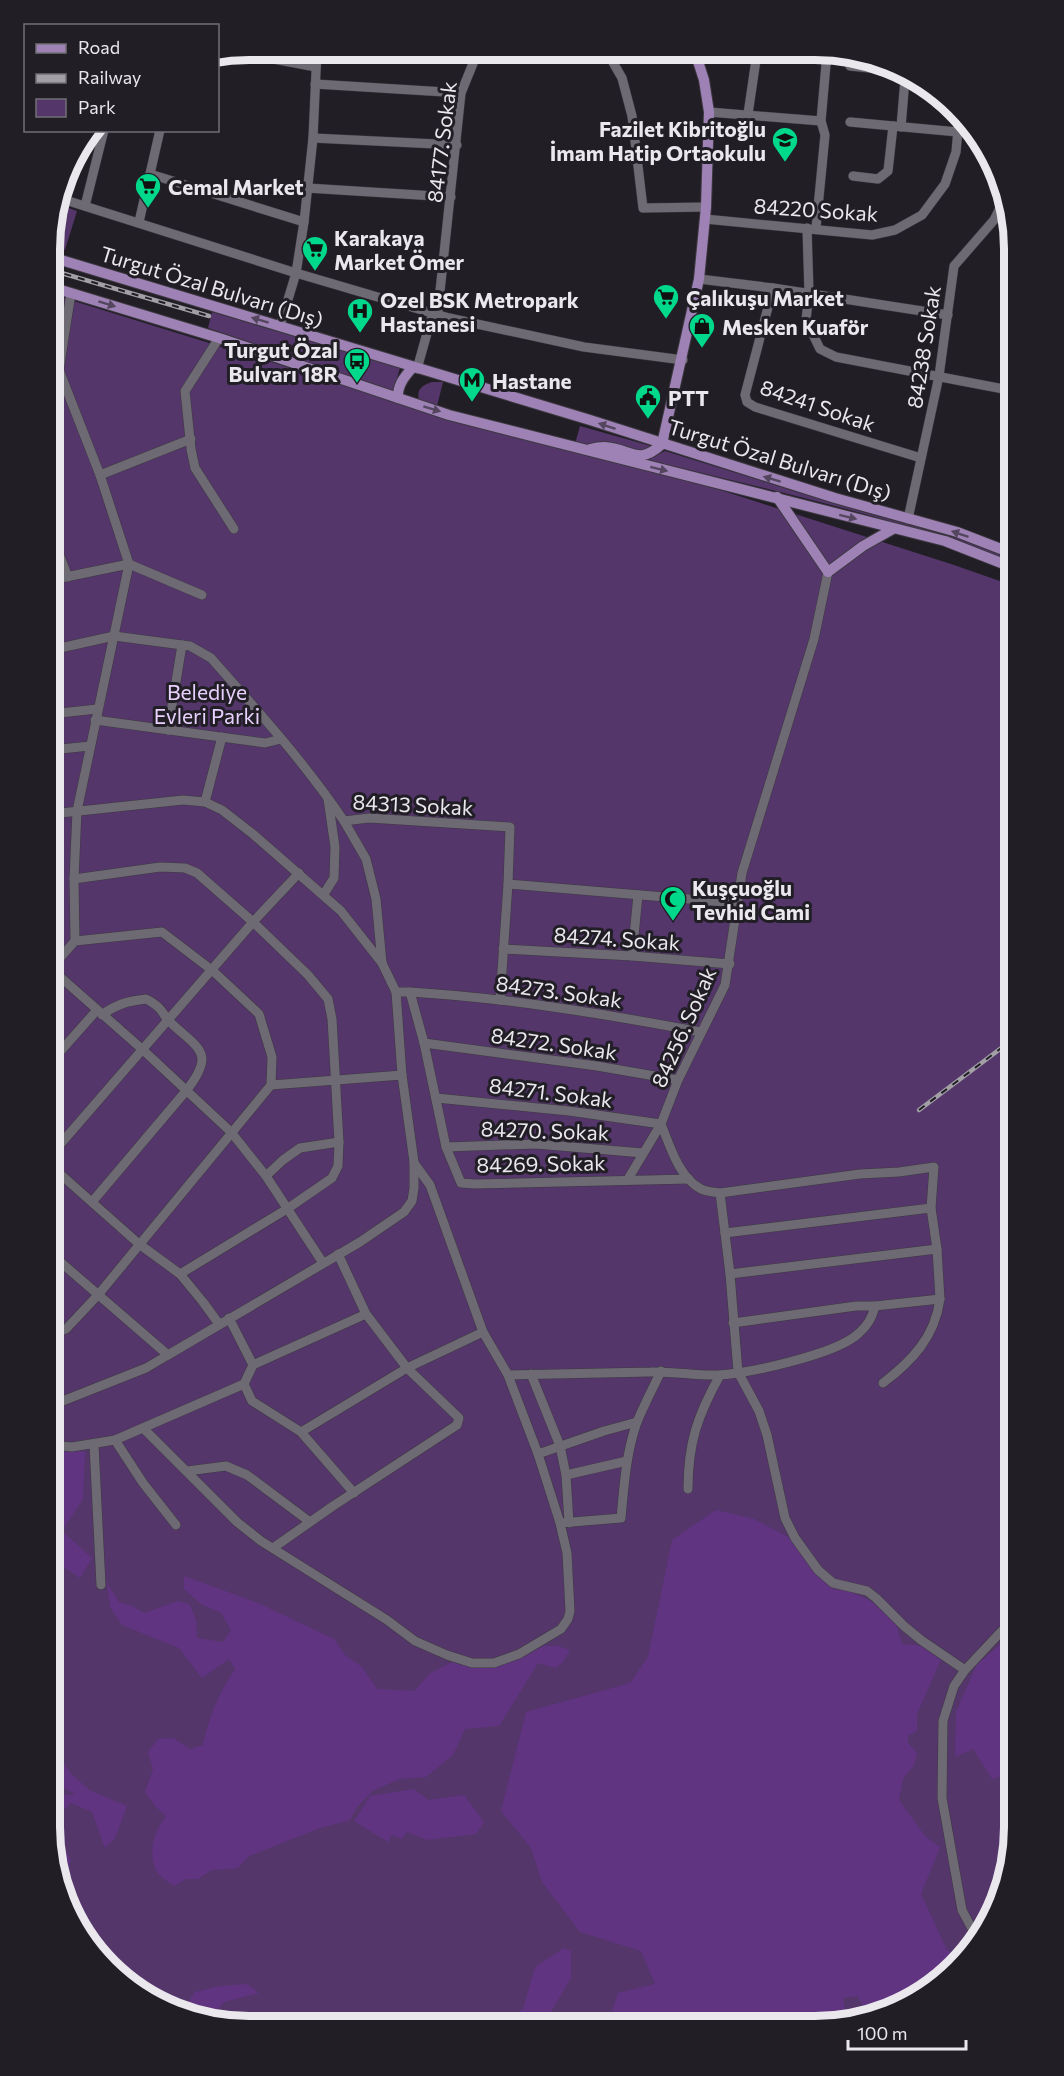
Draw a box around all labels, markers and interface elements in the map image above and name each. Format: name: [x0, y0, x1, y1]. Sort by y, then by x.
legend: [24, 24, 219, 132]
text: Road: [78, 36, 120, 58]
text: Railway: [78, 66, 141, 88]
street label: 84177. Sokak: [421, 80, 461, 204]
text: Park: [78, 96, 116, 118]
place label: Fazilet Kibritoğlu İmam Hatip Ortaokulu: [550, 116, 766, 165]
school or university icon: Fazilet Kibritoğlu İmam Hatip Ortaokulu: [770, 125, 800, 163]
supermarket icon: Cemal Market: [133, 171, 163, 209]
place label: Cemal Market: [168, 174, 304, 199]
street label: 84220 Sokak: [753, 192, 879, 226]
place label: Karakaya Market Ömer: [334, 225, 465, 274]
supermarket icon: Karakaya Market Ömer: [300, 234, 330, 272]
street label: Turgut Özal Bulvarı (Dış): [98, 240, 326, 332]
supermarket icon: Çalıkuşu Market: [651, 282, 681, 320]
street label: 84238 Sokak: [901, 284, 945, 410]
place label: Çalıkuşu Market: [686, 285, 844, 310]
place label: Ozel BSK Metropark Hastanesi: [380, 287, 579, 336]
hospital icon: Ozel BSK Metropark Hastanesi: [345, 296, 375, 334]
one-way arrow: [98, 300, 116, 309]
shop icon: Mesken Kuaför: [687, 311, 717, 349]
place label: Mesken Kuaför: [722, 314, 869, 339]
one-way arrow: [250, 315, 268, 324]
place label: Turgut Özal Bulvarı 18R: [224, 337, 338, 386]
bus stop icon: Turgut Özal Bulvarı 18R: [342, 346, 372, 384]
metro station icon: Hastane: [457, 365, 487, 403]
place label: Hastane: [492, 368, 572, 393]
street label: 84241 Sokak: [757, 374, 879, 436]
public building icon: PTT: [633, 382, 663, 420]
place label: PTT: [668, 385, 709, 410]
one-way arrow: [423, 405, 441, 414]
street label: Turgut Özal Bulvarı (Dış): [666, 413, 894, 505]
one-way arrow: [598, 420, 616, 430]
one-way arrow: [650, 464, 669, 474]
one-way arrow: [763, 473, 781, 483]
one-way arrow: [839, 513, 857, 523]
one-way arrow: [950, 528, 968, 538]
park label: Belediye Evleri Parki: [154, 679, 260, 728]
street label: 84313 Sokak: [352, 788, 474, 820]
place label: Kuşçuoğlu Tevhid Cami: [692, 875, 810, 924]
mosque icon: Kuşçuoğlu Tevhid Cami: [658, 884, 688, 922]
street label: 84274. Sokak: [553, 921, 681, 955]
street label: 84256. Sokak: [645, 963, 721, 1091]
street label: 84273. Sokak: [494, 970, 624, 1012]
street label: 84272. Sokak: [489, 1022, 619, 1064]
street label: 84271. Sokak: [488, 1072, 614, 1112]
street label: 84270. Sokak: [480, 1115, 610, 1145]
street label: 84269. Sokak: [476, 1149, 606, 1177]
scale bar: [848, 2013, 966, 2051]
text: 100 m: [857, 2022, 907, 2044]

